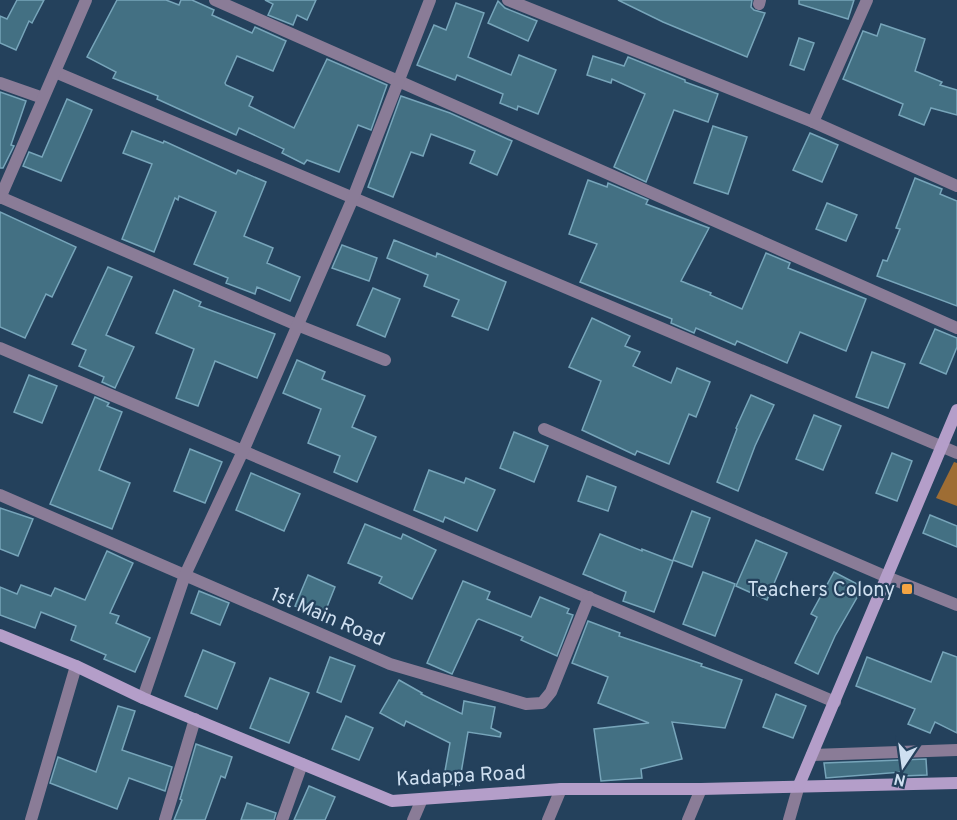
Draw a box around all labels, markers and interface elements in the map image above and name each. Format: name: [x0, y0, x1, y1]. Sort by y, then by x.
place label: Teachers Colony: [747, 578, 895, 604]
street label: 1st Main Road: [266, 582, 388, 654]
marker: Teachers Colony: [900, 582, 914, 596]
north arrow: [873, 736, 933, 796]
street label: Kadappa Road: [395, 761, 527, 793]
text: N: [892, 768, 908, 790]

